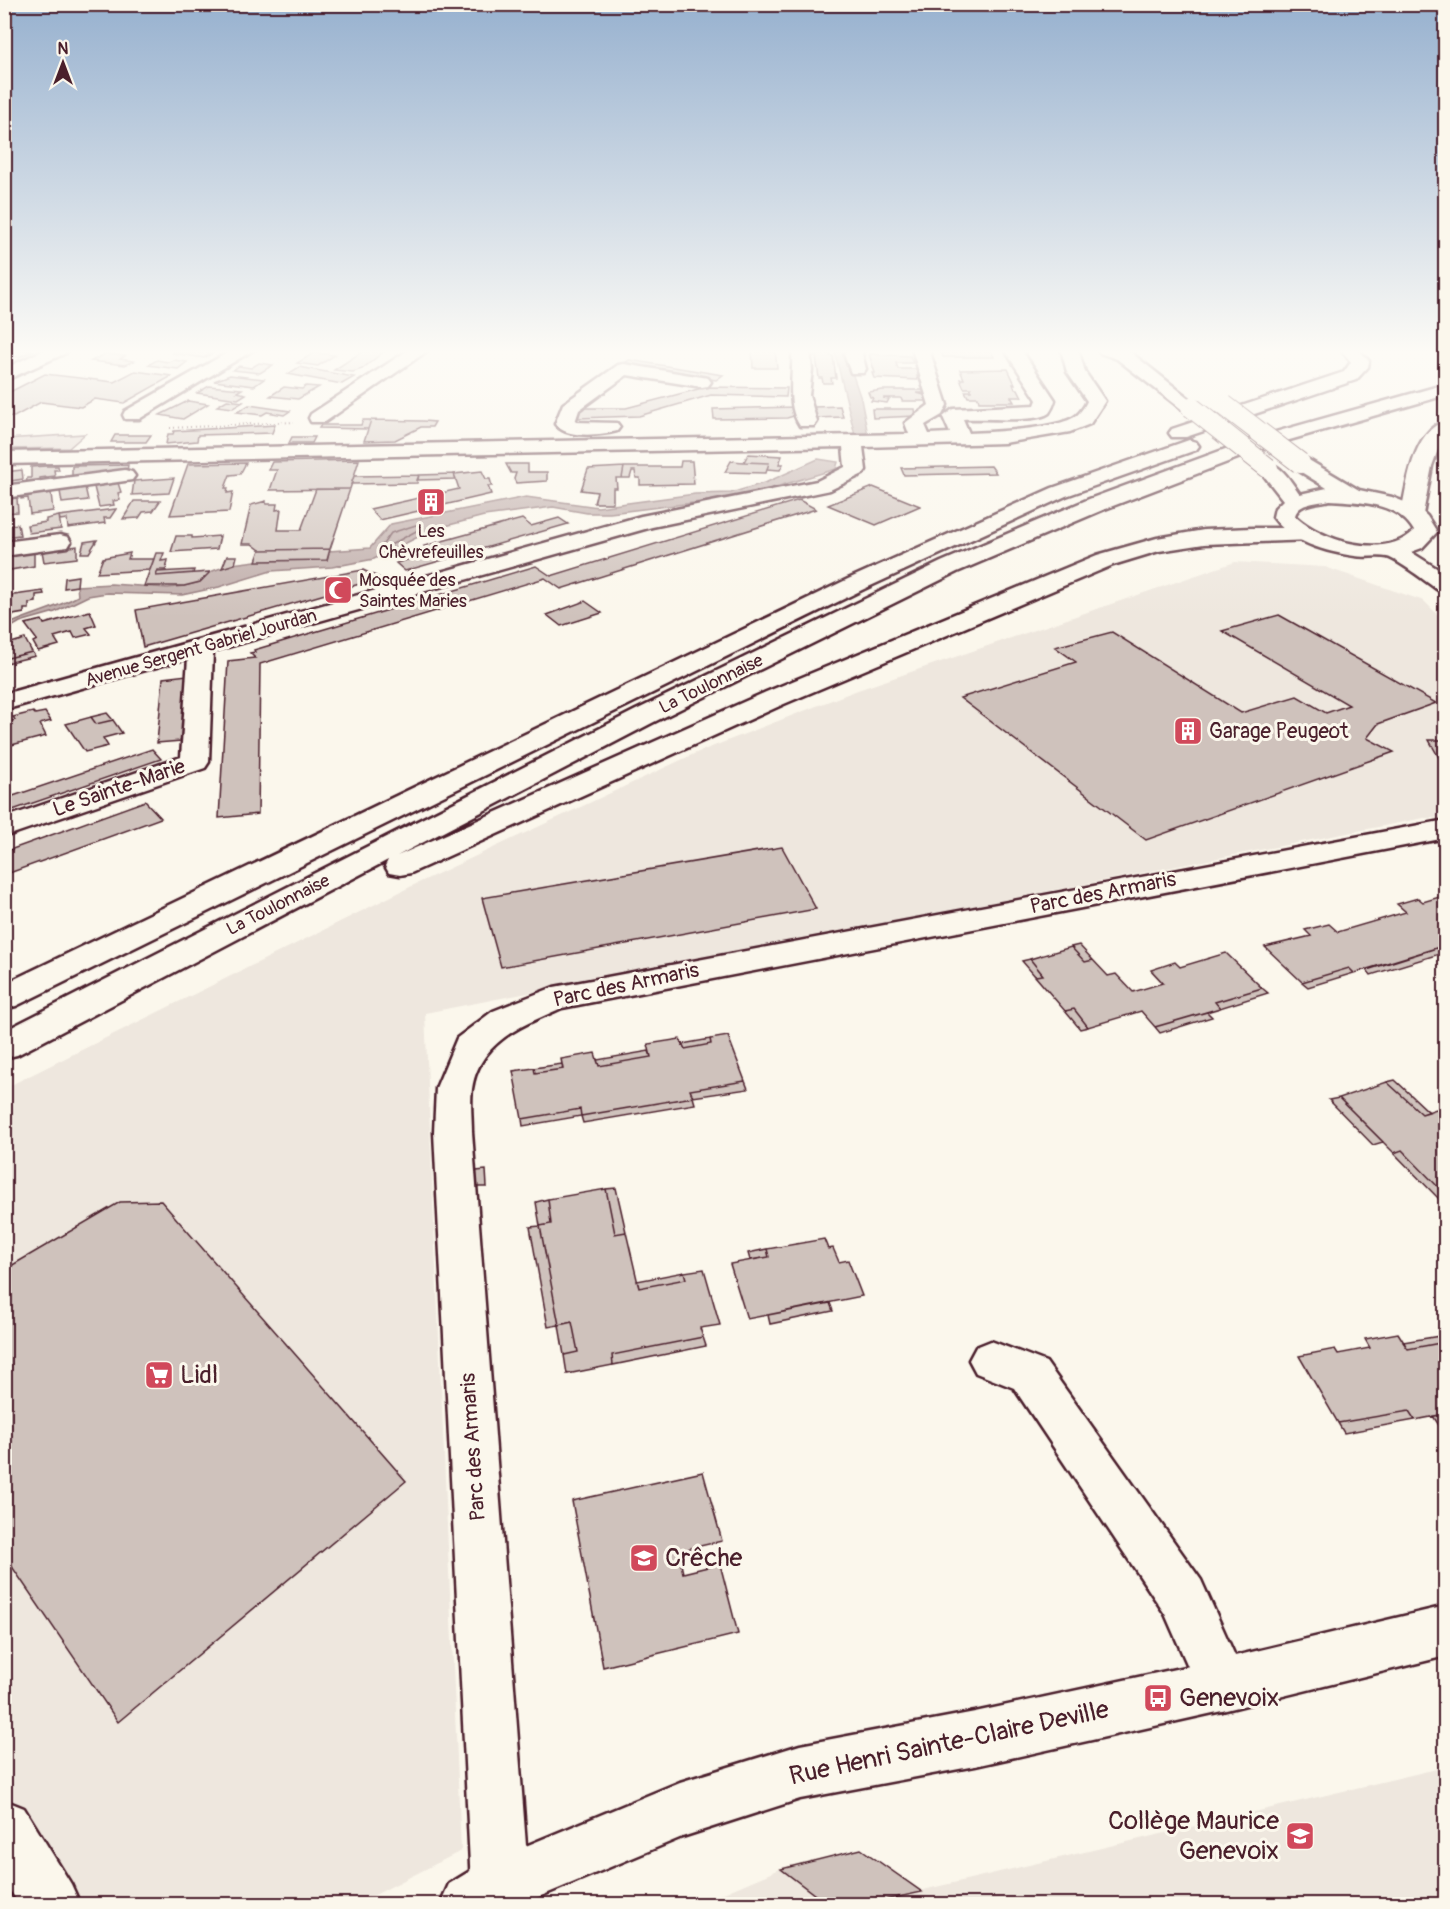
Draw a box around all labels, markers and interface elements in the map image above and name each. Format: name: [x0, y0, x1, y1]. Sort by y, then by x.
north arrow: [33, 33, 93, 93]
text: N: [58, 39, 69, 59]
building icon: Les Chèvrefeuilles: [415, 486, 447, 518]
place label: Les Chèvrefeuilles: [378, 520, 484, 564]
place label: Mosquée des Saintes Maries: [359, 569, 467, 613]
mosque icon: Mosquée des Saintes Maries: [322, 574, 354, 606]
street label: Avenue Sergent Gabriel Jourdan: [83, 604, 319, 692]
street label: La Toulonnaise: [655, 649, 767, 719]
building icon: Garage Peugeot: [1172, 715, 1204, 747]
place label: Garage Peugeot: [1209, 718, 1349, 745]
street label: Le Sainte-Marie: [49, 753, 189, 823]
street label: Parc des Armaris: [1028, 865, 1179, 920]
street label: La Toulonnaise: [222, 869, 334, 941]
street label: Parc des Armaris: [551, 956, 702, 1014]
supermarket icon: Lidl: [143, 1359, 175, 1391]
place label: Lidl: [180, 1359, 218, 1391]
street label: Parc des Armaris: [454, 1372, 492, 1522]
school or university icon: Crêche: [628, 1542, 660, 1574]
place label: Crêche: [665, 1542, 743, 1574]
bus stop icon: Genevoix: [1142, 1682, 1174, 1714]
place label: Genevoix: [1179, 1682, 1279, 1714]
street label: Rue Henri Sainte-Claire Deville: [786, 1693, 1112, 1793]
place label: Collège Maurice Genevoix: [1108, 1805, 1279, 1867]
school or university icon: Collège Maurice Genevoix: [1284, 1820, 1316, 1852]

